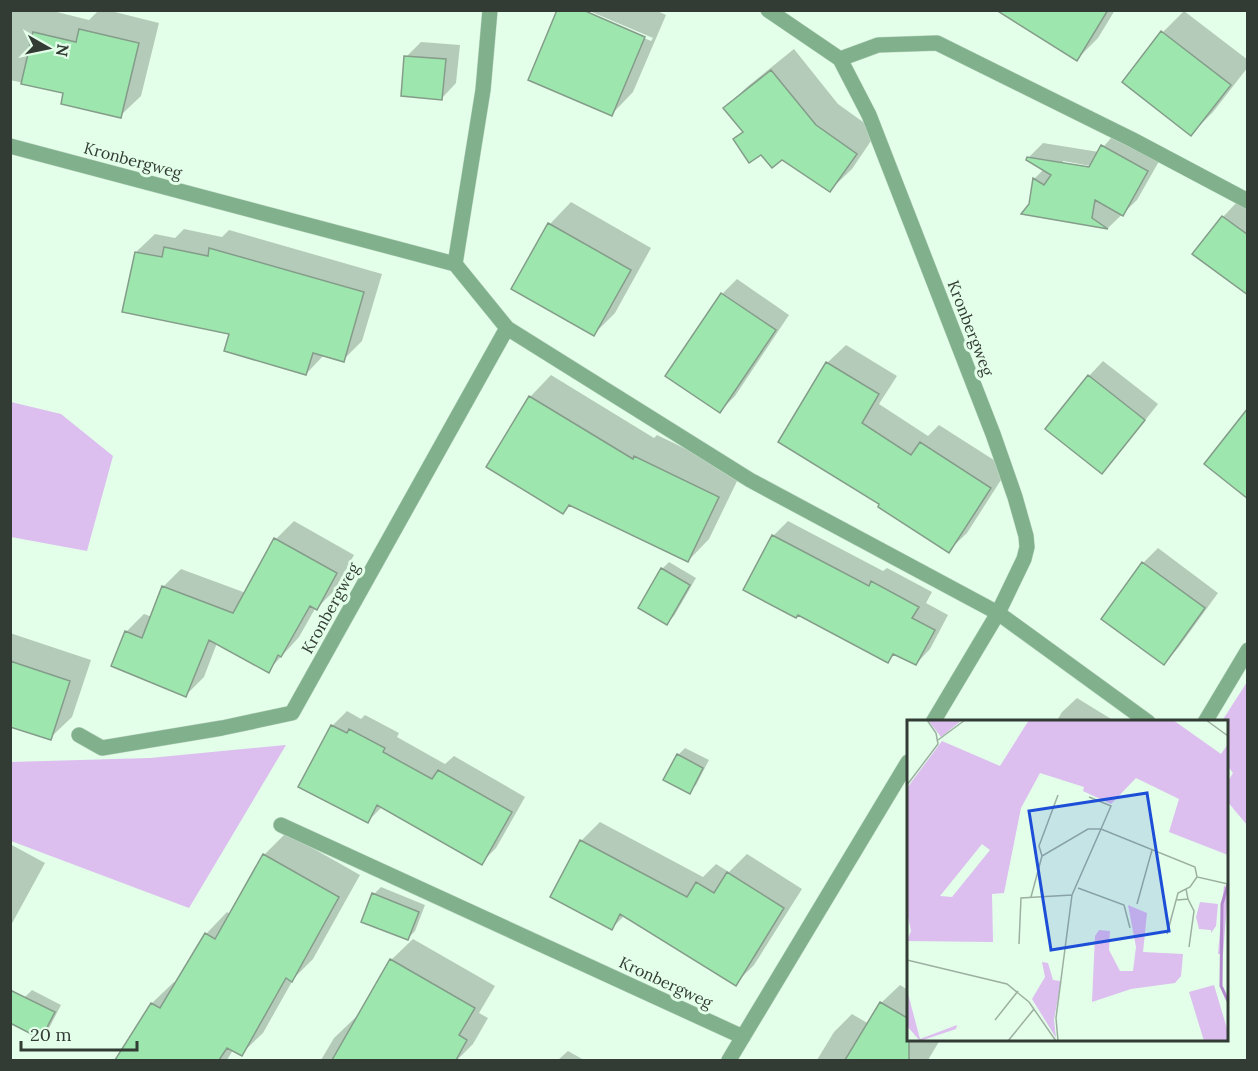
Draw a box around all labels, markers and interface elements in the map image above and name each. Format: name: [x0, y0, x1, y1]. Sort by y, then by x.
north arrow: [18, 18, 78, 78]
text: N: [52, 43, 74, 58]
street label: Kronbergweg: [82, 137, 185, 183]
street label: Kronbergweg: [944, 277, 999, 380]
street label: Kronbergweg: [297, 558, 364, 657]
inset map: [907, 720, 1228, 1041]
street label: Kronbergweg: [616, 952, 717, 1013]
scale bar: [21, 1014, 136, 1052]
text: 20 m: [30, 1023, 72, 1046]

